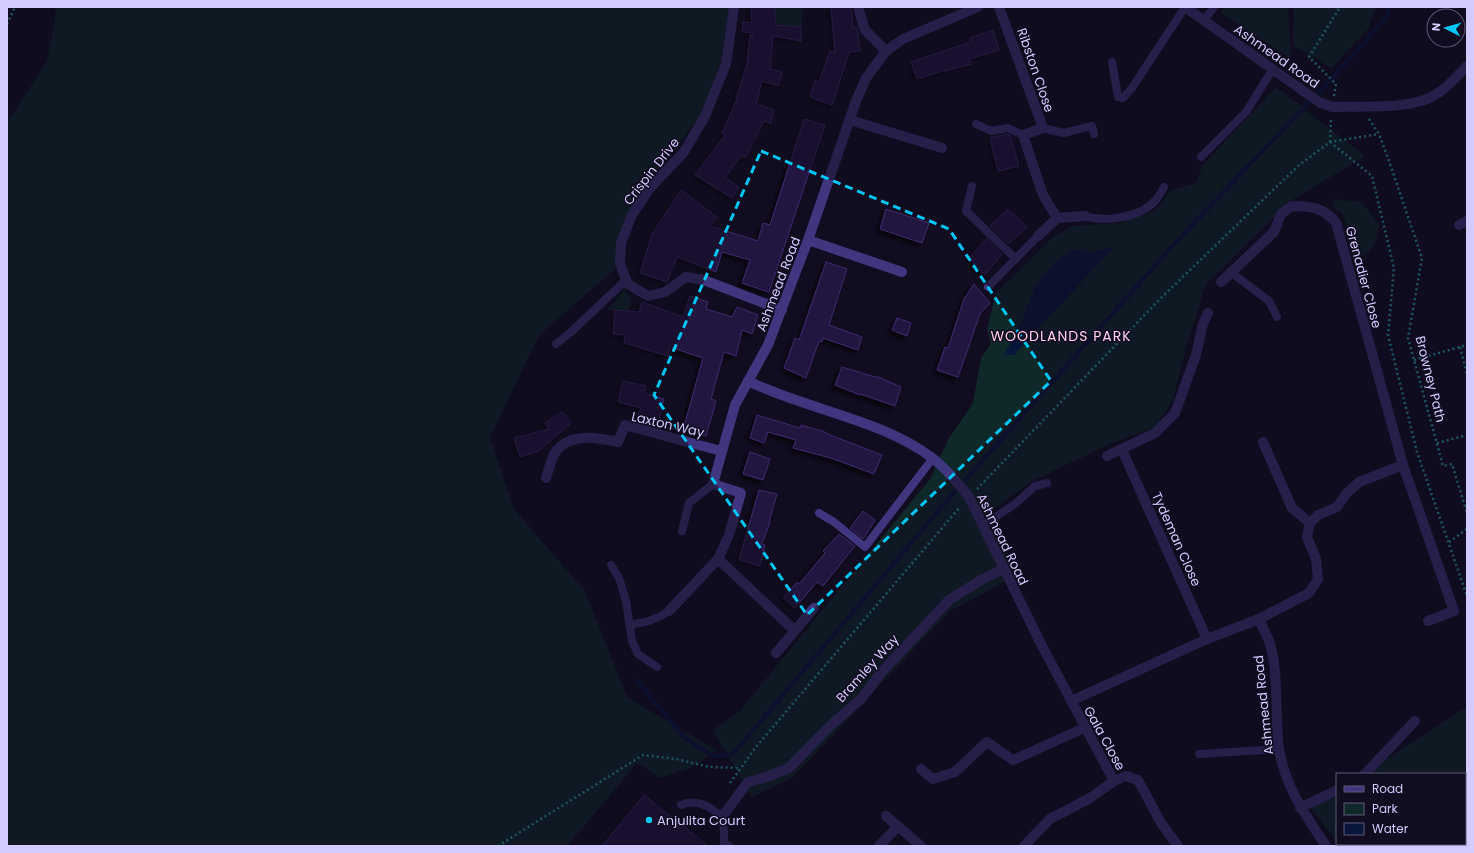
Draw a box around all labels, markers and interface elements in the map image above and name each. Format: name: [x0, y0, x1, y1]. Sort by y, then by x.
north arrow: [1426, 8, 1466, 48]
street label: Ashmead Road: [1230, 20, 1323, 93]
text: N: [1428, 22, 1444, 32]
street label: Ribston Close: [1012, 26, 1059, 115]
street label: Crispin Drive: [619, 133, 684, 209]
street label: Grenadier Close: [1341, 224, 1386, 330]
street label: Ashmead Road: [752, 234, 805, 334]
district label: WOODLANDS PARK: [990, 326, 1132, 346]
street label: Browney Path: [1411, 334, 1450, 424]
street label: Laxton Way: [630, 407, 707, 442]
street label: Tydeman Close: [1147, 489, 1206, 589]
street label: Ashmead Road: [972, 490, 1033, 588]
street label: Bramley Way: [832, 630, 904, 707]
street label: Ashmead Road: [1249, 654, 1278, 756]
street label: Gala Close: [1079, 703, 1130, 774]
legend: [1336, 773, 1466, 845]
text: Road: [1372, 780, 1403, 797]
text: Park: [1372, 800, 1399, 817]
place label: Anjulita Court: [657, 811, 746, 830]
marker: Anjulita Court: [644, 815, 654, 825]
text: Water: [1372, 820, 1409, 837]

